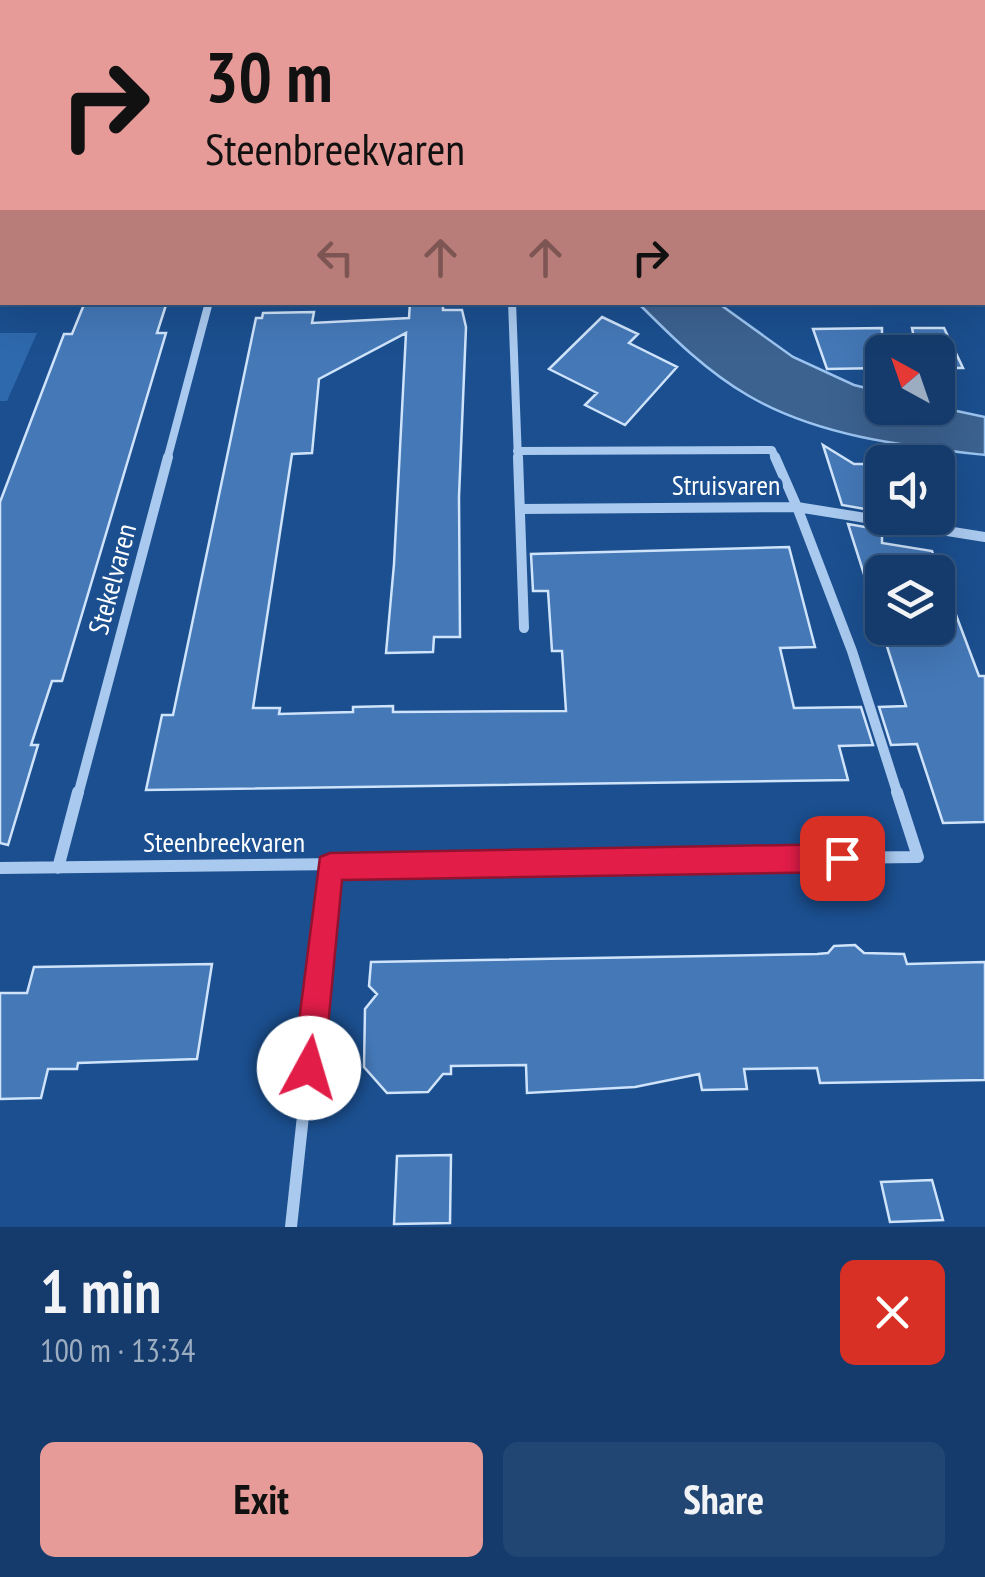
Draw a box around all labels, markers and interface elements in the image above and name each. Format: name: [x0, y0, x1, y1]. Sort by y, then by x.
text: 30 m: [205, 31, 333, 121]
icon: right: [40, 40, 170, 170]
text: Steenbreekvaren: [205, 119, 465, 177]
icon: left: [308, 230, 363, 285]
icon: ahead: [413, 230, 468, 285]
icon: ahead: [518, 230, 573, 285]
icon: right: [623, 230, 678, 285]
north arrow: [865, 335, 955, 425]
map controls: [865, 335, 955, 645]
button: sound: [865, 445, 955, 535]
street label: Struisvaren: [672, 466, 780, 503]
street label: Stekelvaren: [79, 519, 144, 638]
button: layers: [865, 555, 955, 645]
pin: [800, 816, 885, 901]
street label: Steenbreekvaren: [143, 823, 305, 860]
icon: arrive: [815, 831, 870, 886]
position arrow: [257, 1016, 361, 1120]
text: 1 min: [40, 1252, 161, 1330]
button: close: [840, 1260, 945, 1365]
text: 100 m · 13:34: [40, 1329, 195, 1371]
button: Exit: [40, 1442, 483, 1557]
button: Share: [503, 1442, 945, 1557]

